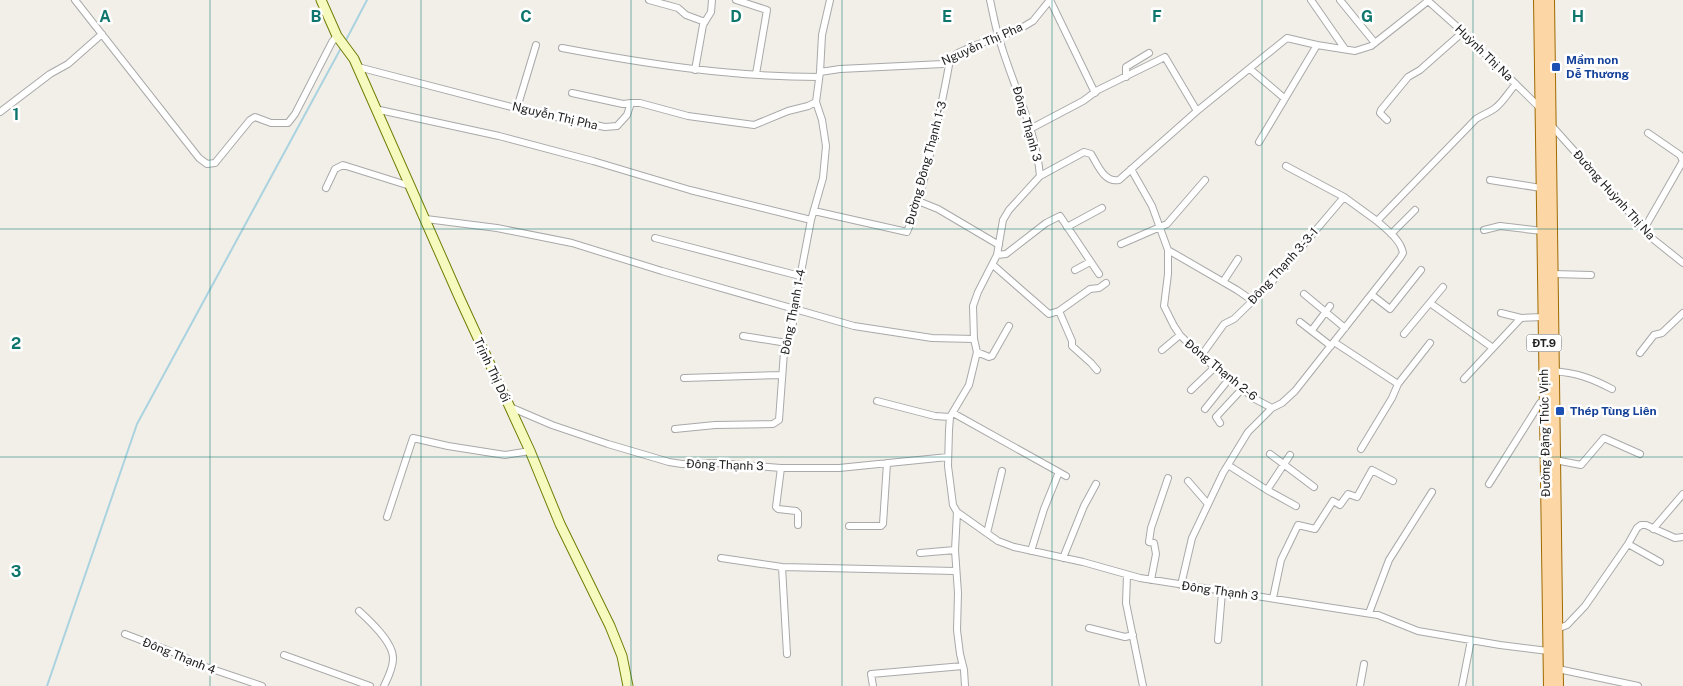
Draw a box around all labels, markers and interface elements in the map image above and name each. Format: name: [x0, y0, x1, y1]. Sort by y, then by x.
text: A: [99, 7, 111, 26]
text: B: [311, 7, 322, 26]
text: C: [520, 7, 532, 26]
text: D: [730, 7, 742, 26]
text: E: [942, 7, 952, 26]
text: F: [1152, 7, 1162, 26]
text: G: [1361, 7, 1373, 26]
text: H: [1572, 7, 1584, 26]
street label: Nguyễn Thị Pha: [939, 20, 1025, 68]
street label: Huỳnh Thị Na: [1452, 22, 1516, 84]
place label: Mầm non Dễ Thương: [1566, 53, 1630, 81]
marker: Mầm non Dễ Thương: [1550, 61, 1562, 73]
street label: Đông Thạnh 3: [1010, 85, 1044, 163]
street label: Nguyễn Thị Pha: [511, 99, 599, 133]
street label: Đường Đông Thạnh 1-3: [903, 100, 949, 226]
text: 1: [13, 105, 19, 124]
street label: Đường Huỳnh Thị Na: [1570, 147, 1658, 243]
street label: Đông Thạnh 3-3-1: [1245, 225, 1321, 307]
street label: Đông Thạnh 1-4: [778, 268, 808, 356]
text: 2: [11, 334, 21, 353]
road number: ĐT.9: [1526, 334, 1562, 352]
street label: Trịnh Thị Dối: [471, 336, 513, 404]
street label: Đông Thạnh 2-6: [1182, 337, 1260, 403]
street label: Đường Đặng Thúc Vịnh: [1537, 369, 1553, 497]
place label: Thép Tùng Liên: [1570, 404, 1657, 418]
marker: Thép Tùng Liên: [1554, 405, 1566, 417]
street label: Đông Thạnh 3: [686, 457, 764, 473]
text: 3: [11, 562, 21, 581]
street label: Đông Thạnh 3: [1181, 579, 1259, 603]
street label: Đông Thạnh 4: [140, 635, 218, 677]

